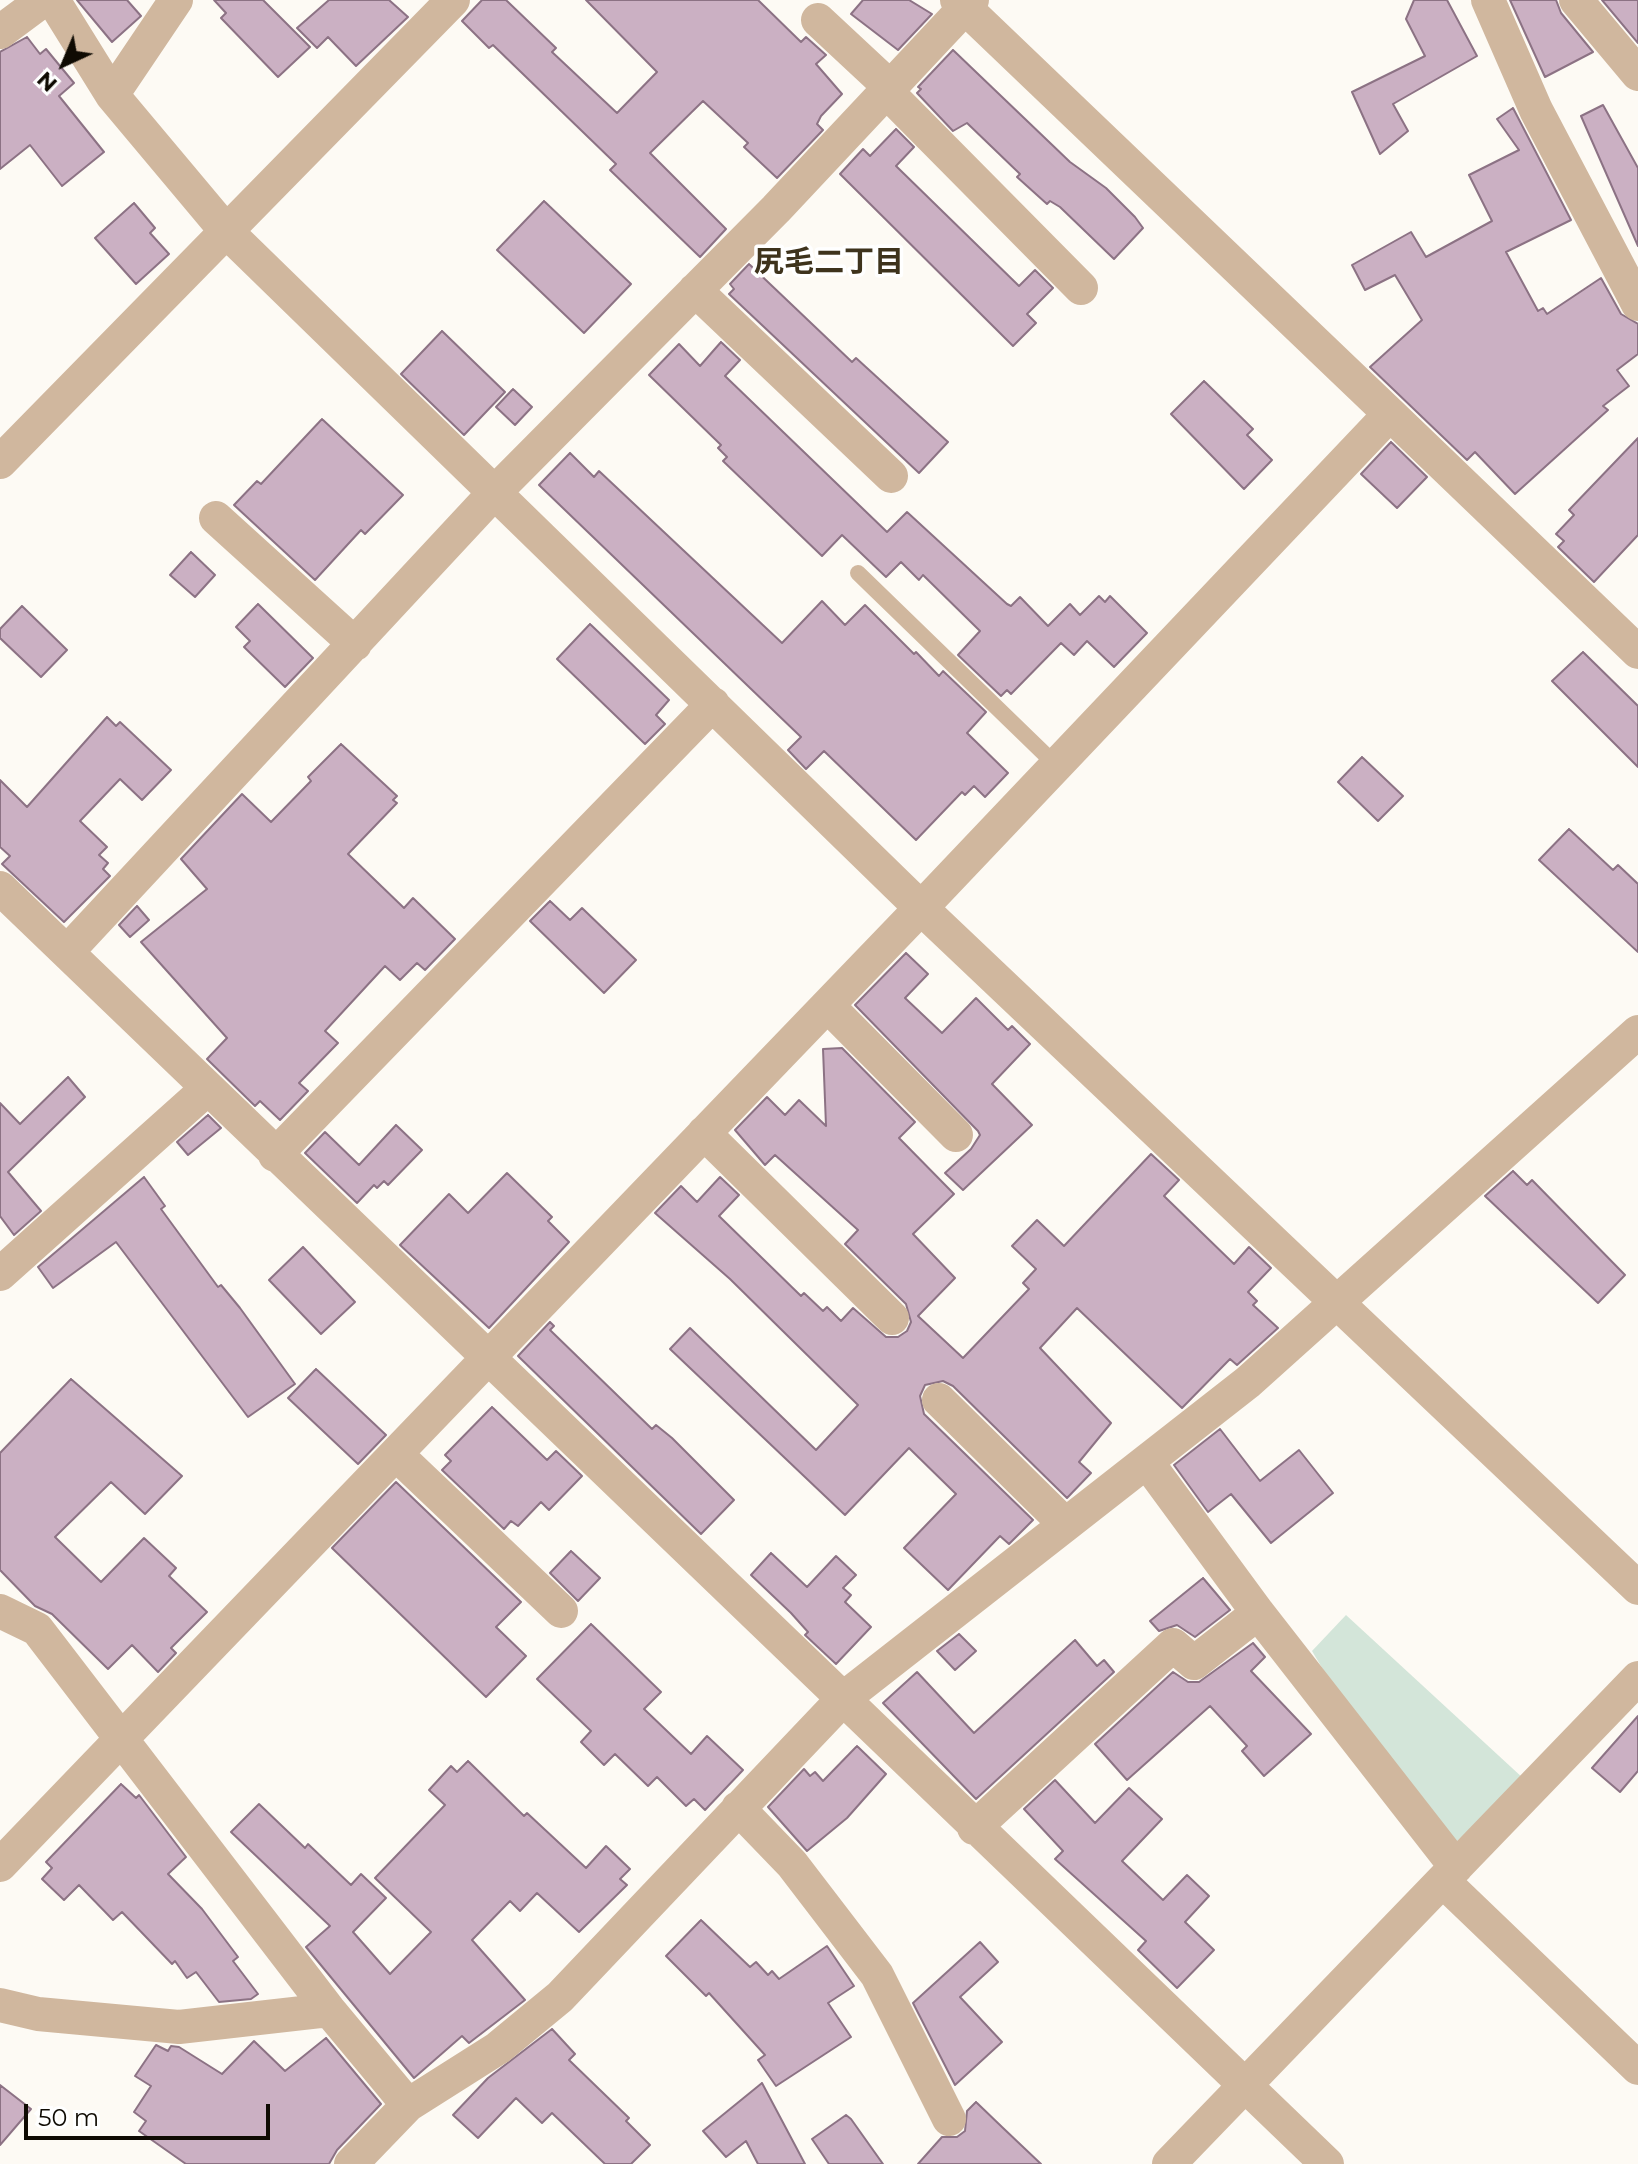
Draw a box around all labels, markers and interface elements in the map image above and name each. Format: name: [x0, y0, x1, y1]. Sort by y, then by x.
north arrow: [24, 24, 104, 104]
text: N: [31, 66, 63, 98]
district label: 尻毛二丁目: [754, 245, 904, 281]
scale bar: [28, 2088, 274, 2138]
text: 50 m: [38, 2103, 99, 2132]

